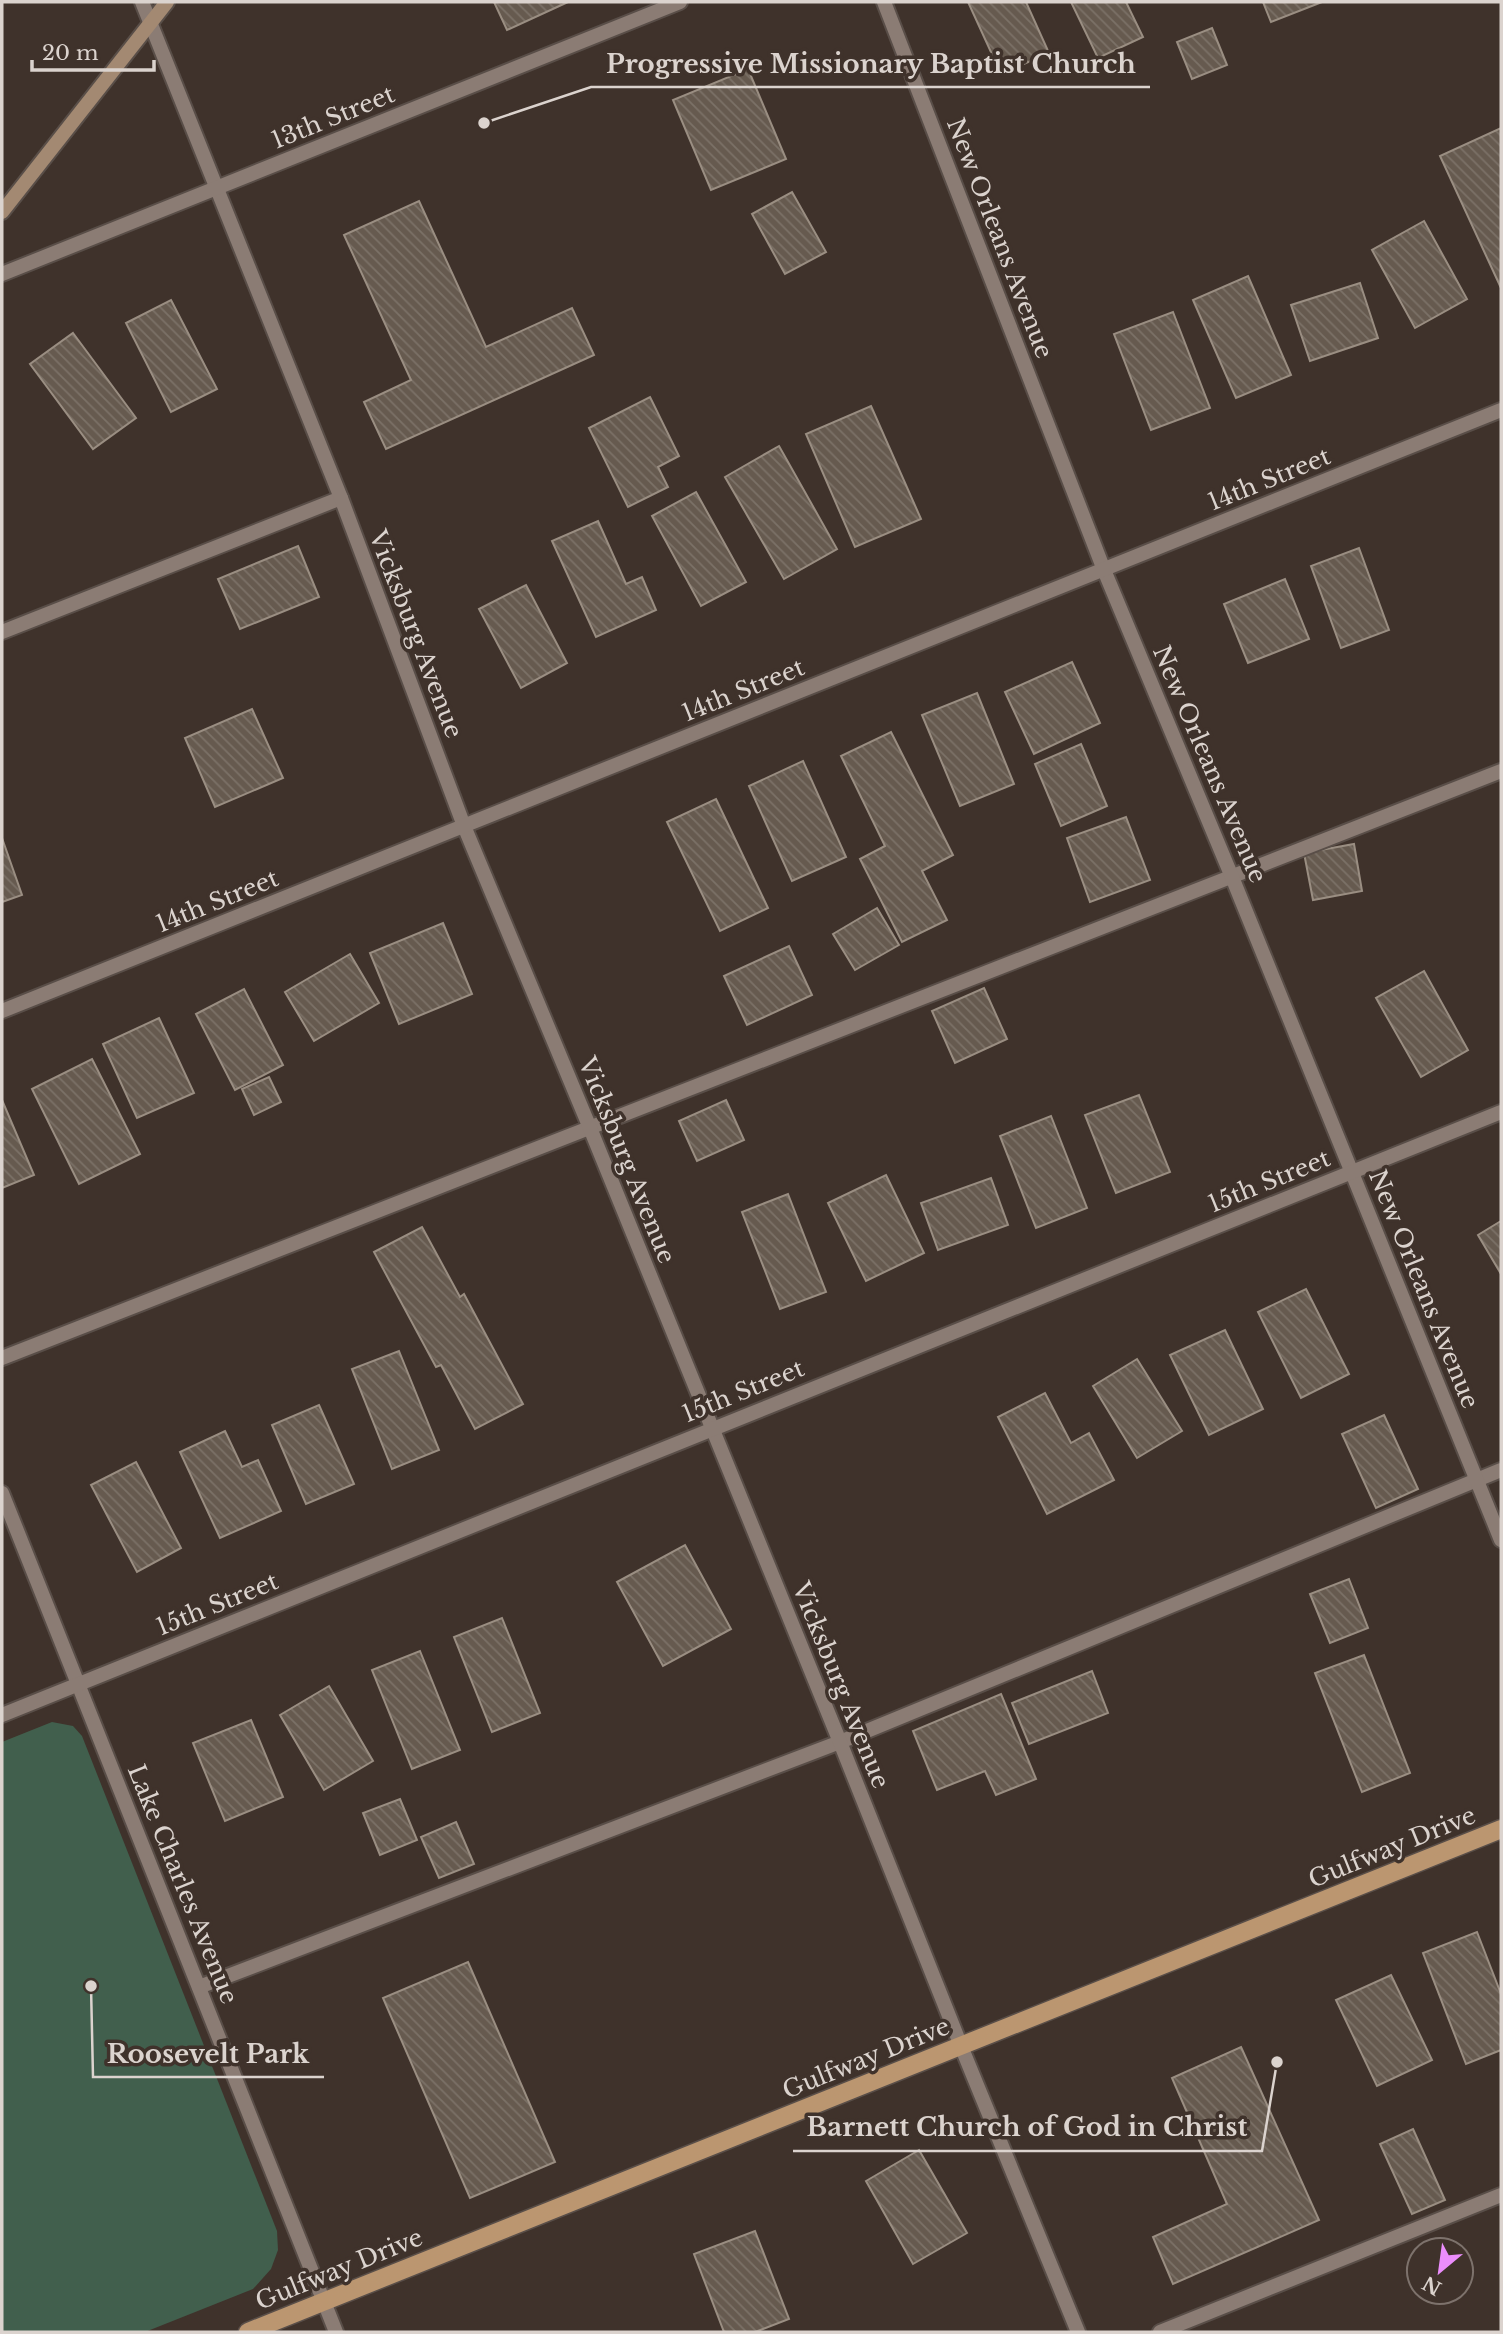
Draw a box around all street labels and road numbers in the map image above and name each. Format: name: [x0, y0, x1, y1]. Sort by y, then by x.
street label: 13th Street: [267, 79, 399, 155]
street label: New Orleans Avenue: [941, 114, 1059, 362]
street label: 14th Street: [1204, 441, 1334, 517]
street label: Vicksburg Avenue: [363, 525, 469, 742]
street label: New Orleans Avenue: [1147, 641, 1273, 887]
street label: 14th Street: [678, 652, 808, 728]
street label: 14th Street: [152, 863, 282, 939]
street label: Vicksburg Avenue: [572, 1052, 682, 1267]
street label: 15th Street: [1204, 1143, 1334, 1219]
street label: New Orleans Avenue: [1363, 1165, 1485, 1413]
street label: 15th Street: [678, 1353, 808, 1429]
street label: 15th Street: [152, 1566, 282, 1642]
street label: Vicksburg Avenue: [786, 1577, 896, 1792]
street label: Lake Charles Avenue: [122, 1760, 244, 2008]
street label: Gulfway Drive: [1304, 1800, 1480, 1894]
street label: Gulfway Drive: [778, 2011, 954, 2105]
street label: Gulfway Drive: [251, 2222, 427, 2316]

